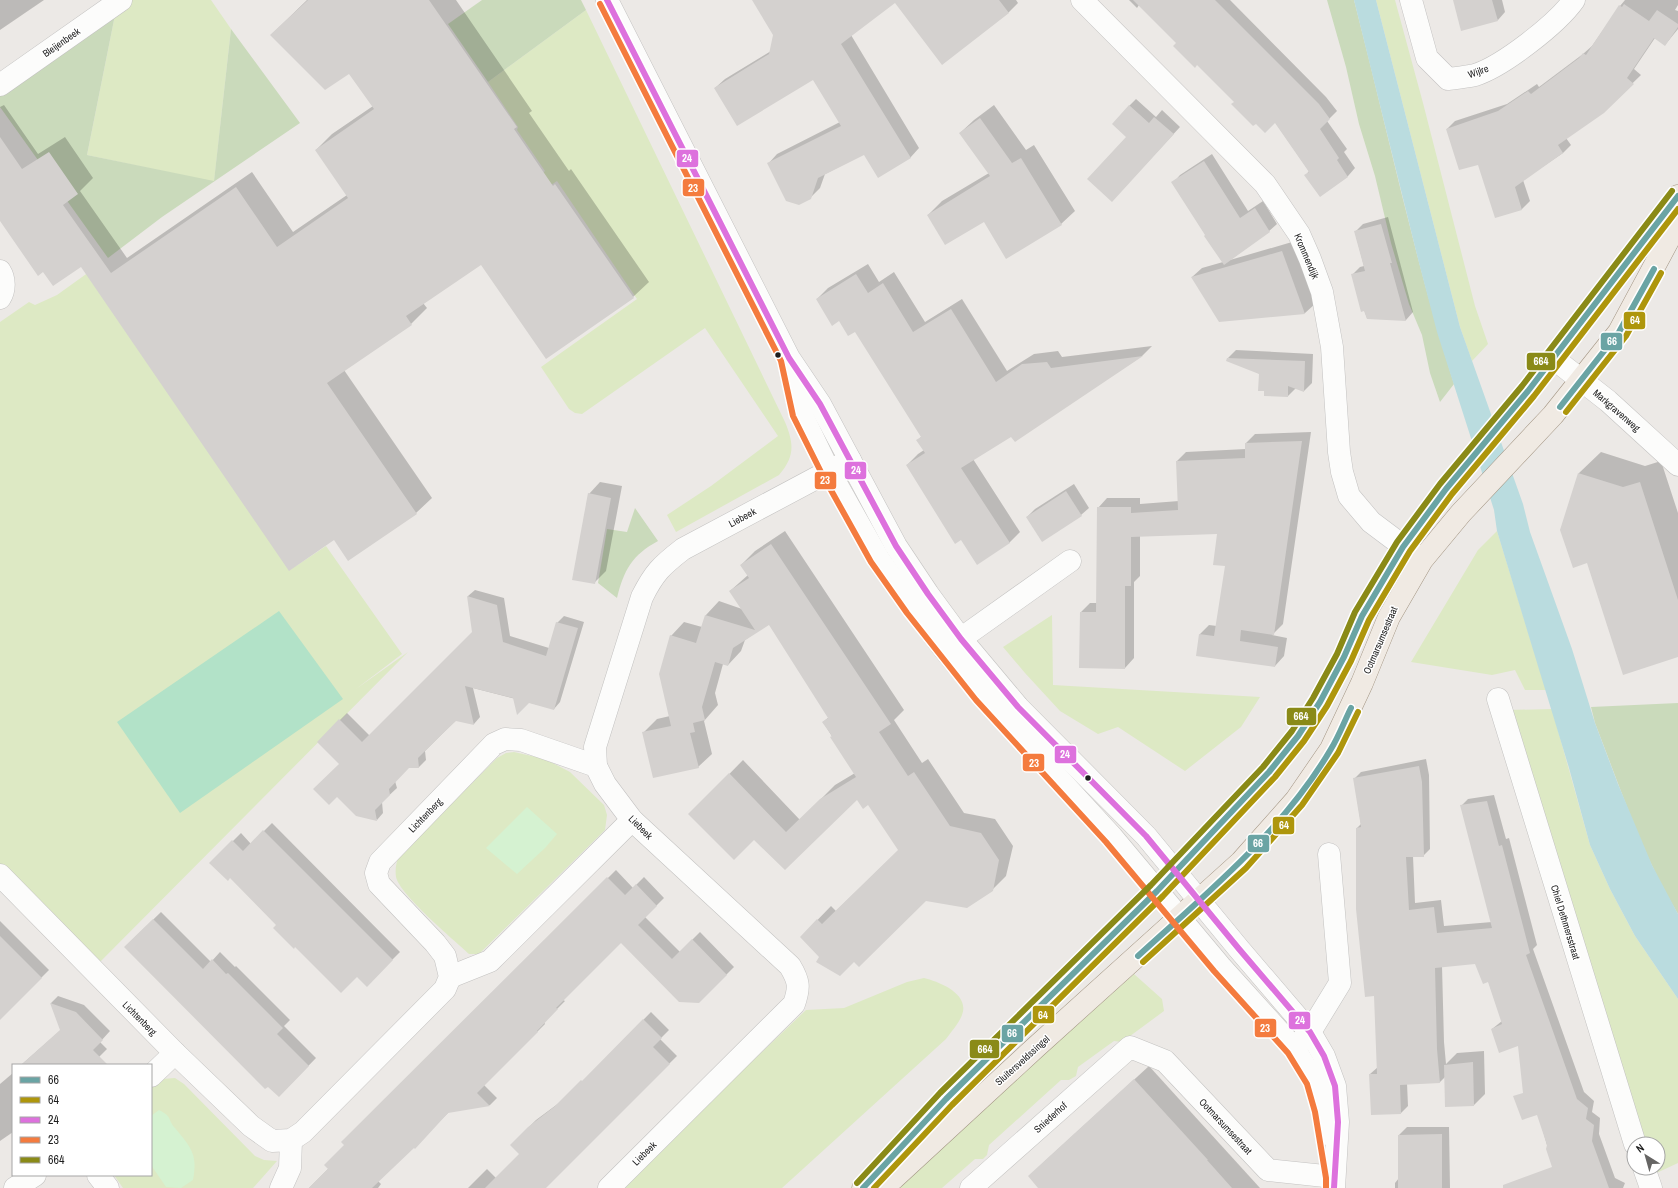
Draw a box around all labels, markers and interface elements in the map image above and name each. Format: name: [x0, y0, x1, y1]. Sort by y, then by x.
street label: Bleijenbeek: [40, 24, 83, 60]
street label: Wijlre: [1466, 62, 1491, 81]
line badge: 24: [676, 149, 699, 168]
text: 24: [682, 151, 692, 165]
line badge: 23: [682, 178, 705, 197]
text: 23: [688, 181, 698, 195]
street label: Krommendijk: [1291, 231, 1322, 282]
line badge: 64: [1623, 311, 1646, 330]
text: 64: [1630, 313, 1640, 327]
line badge: 66: [1600, 332, 1623, 351]
text: 66: [1607, 334, 1617, 348]
unlabelled marker: [773, 350, 783, 360]
line badge: 664: [1526, 352, 1556, 371]
text: 664: [1533, 354, 1549, 368]
street label: Markgravenweg: [1590, 386, 1643, 435]
line badge: 24: [844, 461, 867, 480]
text: 24: [851, 463, 861, 477]
line badge: 23: [814, 471, 837, 490]
text: 23: [820, 473, 830, 487]
street label: Liebeek: [726, 504, 759, 530]
street label: Ootmarsumsestraat: [1360, 604, 1401, 676]
line badge: 664: [1286, 707, 1317, 726]
text: 664: [1293, 709, 1309, 723]
line badge: 24: [1054, 745, 1077, 764]
text: 24: [1060, 747, 1070, 761]
line badge: 23: [1022, 753, 1045, 772]
text: 23: [1029, 756, 1039, 770]
unlabelled marker: [1083, 773, 1093, 783]
street label: Lichtenberg: [406, 795, 445, 835]
street label: Liebeek: [626, 812, 656, 843]
line badge: 64: [1272, 816, 1295, 835]
text: 64: [1279, 818, 1289, 832]
line badge: 66: [1247, 834, 1270, 853]
text: 66: [1253, 836, 1263, 850]
street label: Chiel Dethmersstraat: [1548, 883, 1583, 962]
street label: Lichtenberg: [120, 998, 160, 1039]
line badge: 64: [1032, 1005, 1055, 1024]
text: 64: [1038, 1008, 1048, 1022]
line badge: 24: [1288, 1011, 1311, 1030]
text: 24: [1295, 1013, 1305, 1027]
line badge: 23: [1254, 1018, 1277, 1038]
text: 23: [1260, 1021, 1270, 1035]
line badge: 66: [1001, 1024, 1024, 1043]
text: 66: [1007, 1026, 1017, 1040]
street label: Sluitersveldssingel: [992, 1032, 1052, 1088]
line badge: 664: [969, 1039, 1000, 1059]
text: 664: [977, 1042, 993, 1056]
legend: [12, 1064, 152, 1176]
text: 66: [48, 1072, 59, 1088]
text: 64: [48, 1092, 59, 1108]
street label: Ootmarsumsestraat: [1196, 1096, 1255, 1158]
street label: Sniederhof: [1031, 1099, 1070, 1136]
text: 24: [48, 1112, 59, 1128]
text: 23: [48, 1132, 59, 1148]
north arrow: [1626, 1136, 1666, 1176]
street label: Liebeek: [629, 1138, 660, 1168]
text: N: [1633, 1140, 1647, 1156]
text: 664: [48, 1152, 65, 1168]

